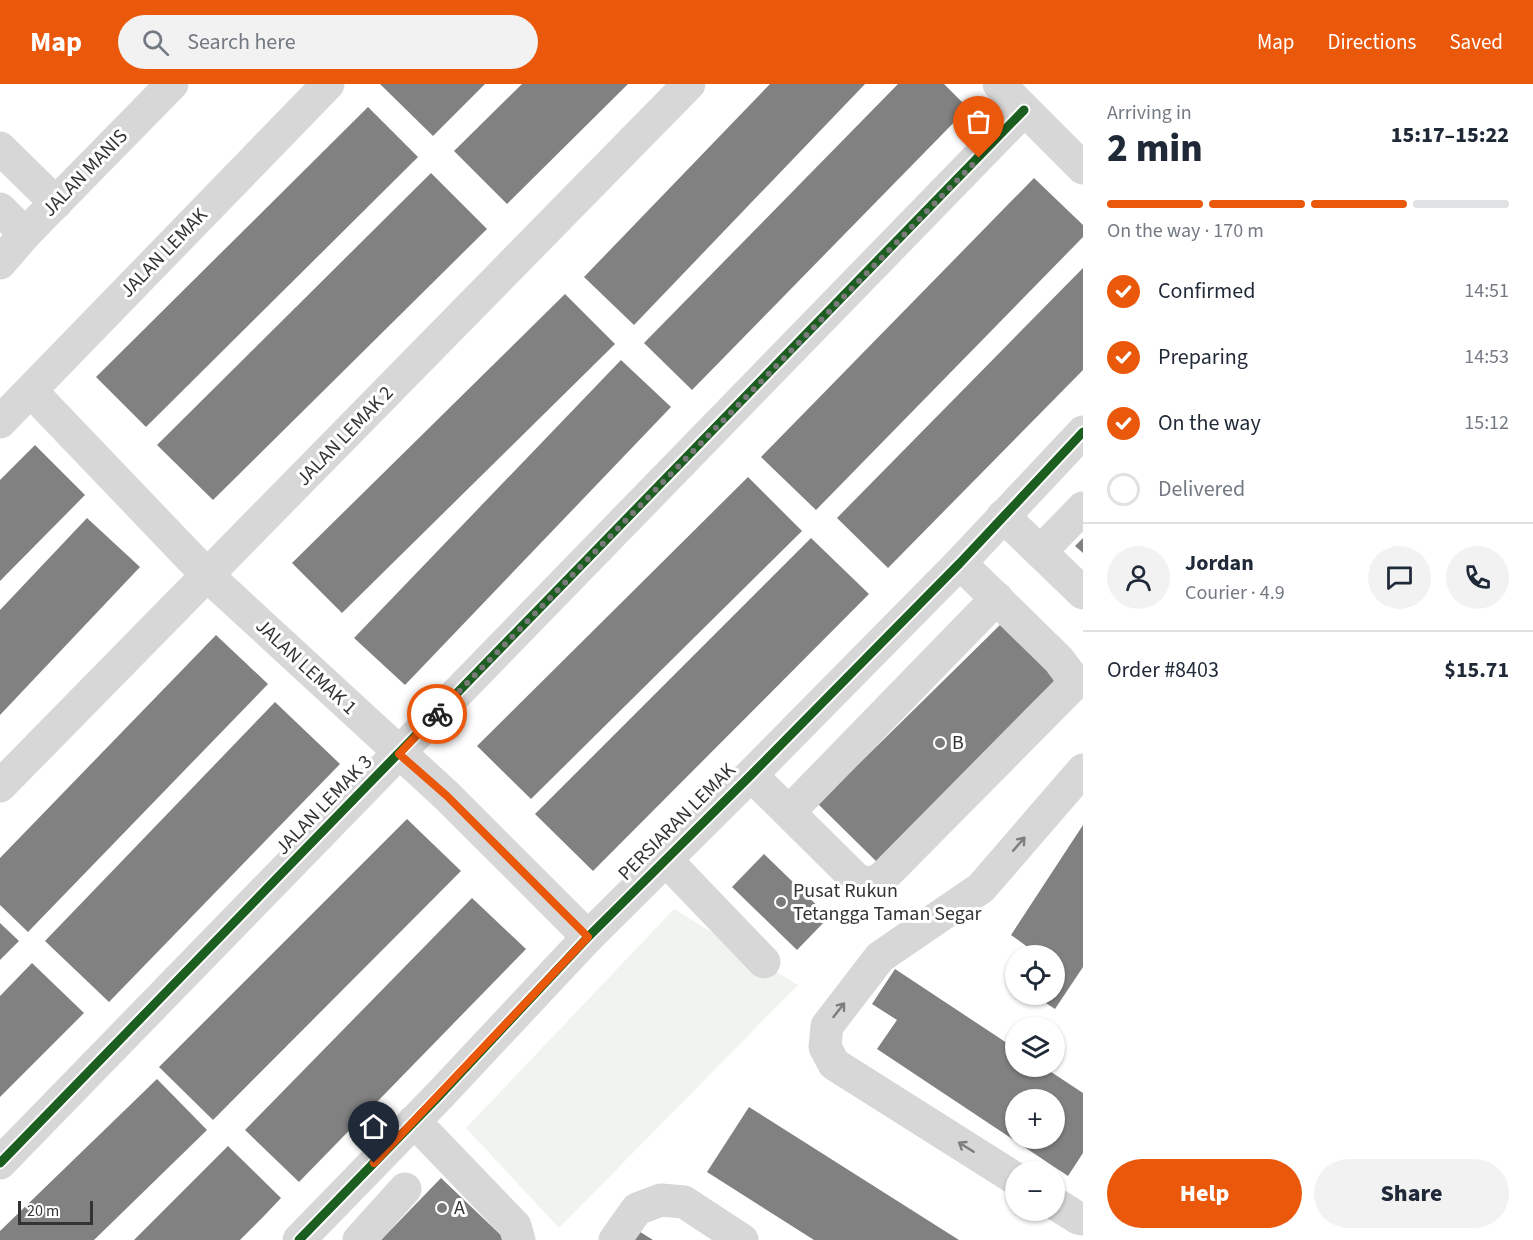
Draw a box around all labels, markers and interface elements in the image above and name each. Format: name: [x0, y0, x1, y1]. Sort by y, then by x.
search box: [118, 15, 538, 69]
text: Map: [30, 22, 82, 62]
icon: search: [139, 26, 172, 59]
text: Search here: [187, 26, 296, 58]
text: Map: [1257, 27, 1295, 57]
text: Directions: [1328, 27, 1416, 57]
text: Saved: [1449, 27, 1503, 57]
pin: [953, 96, 1004, 158]
text: Arriving in: [1107, 99, 1192, 127]
icon: bag: [962, 105, 995, 138]
text: 15:17–15:22: [1391, 119, 1509, 151]
text: 2 min: [1107, 121, 1203, 177]
street label: JALAN MANIS: [36, 123, 134, 223]
street label: JALAN LEMAK: [114, 202, 214, 304]
text: On the way · 170 m: [1107, 217, 1264, 245]
icon: check: [1107, 275, 1140, 308]
text: Confirmed: [1158, 275, 1255, 307]
text: 14:51: [1464, 277, 1509, 305]
icon: check: [1107, 341, 1140, 374]
text: Preparing: [1158, 341, 1248, 373]
text: 14:53: [1464, 343, 1509, 371]
street label: JALAN LEMAK 2: [290, 380, 400, 492]
icon: check: [1107, 407, 1140, 440]
text: On the way: [1158, 407, 1261, 439]
text: 15:12: [1464, 409, 1509, 437]
text: Delivered: [1158, 473, 1245, 505]
button: person: [1107, 546, 1170, 609]
button: chat: [1368, 546, 1431, 609]
button: phone: [1446, 546, 1509, 609]
text: Jordan: [1185, 547, 1254, 579]
text: Courier · 4.9: [1185, 579, 1285, 607]
street label: JALAN LEMAK 1: [249, 613, 363, 721]
text: Order #8403: [1107, 654, 1219, 686]
text: $15.71: [1444, 654, 1509, 686]
courier: [407, 684, 467, 744]
icon: bike: [421, 698, 454, 731]
place label: B: [952, 729, 964, 757]
marker: B: [933, 736, 947, 750]
street label: JALAN LEMAK 3: [269, 749, 379, 861]
street label: PERSIARAN LEMAK: [612, 757, 742, 887]
one-way arrow: [1012, 837, 1026, 852]
place label: Pusat Rukun Tetangga Taman Segar: [793, 877, 982, 928]
marker: Pusat Rukun Tetangga Taman Segar: [774, 895, 788, 909]
map controls: [1005, 945, 1065, 1221]
button: locate: [1005, 945, 1065, 1005]
one-way arrow: [832, 1003, 845, 1019]
button: layers: [1005, 1017, 1065, 1077]
button: +: [1005, 1089, 1065, 1149]
pin: [348, 1101, 399, 1163]
icon: home: [357, 1110, 390, 1143]
one-way arrow: [958, 1141, 975, 1153]
button: Help: [1107, 1159, 1302, 1228]
button: Share: [1314, 1159, 1509, 1228]
button: −: [1005, 1161, 1065, 1221]
place label: A: [454, 1194, 465, 1222]
scale bar: [18, 1198, 93, 1226]
text: 20 m: [27, 1200, 59, 1222]
marker: A: [435, 1201, 449, 1215]

